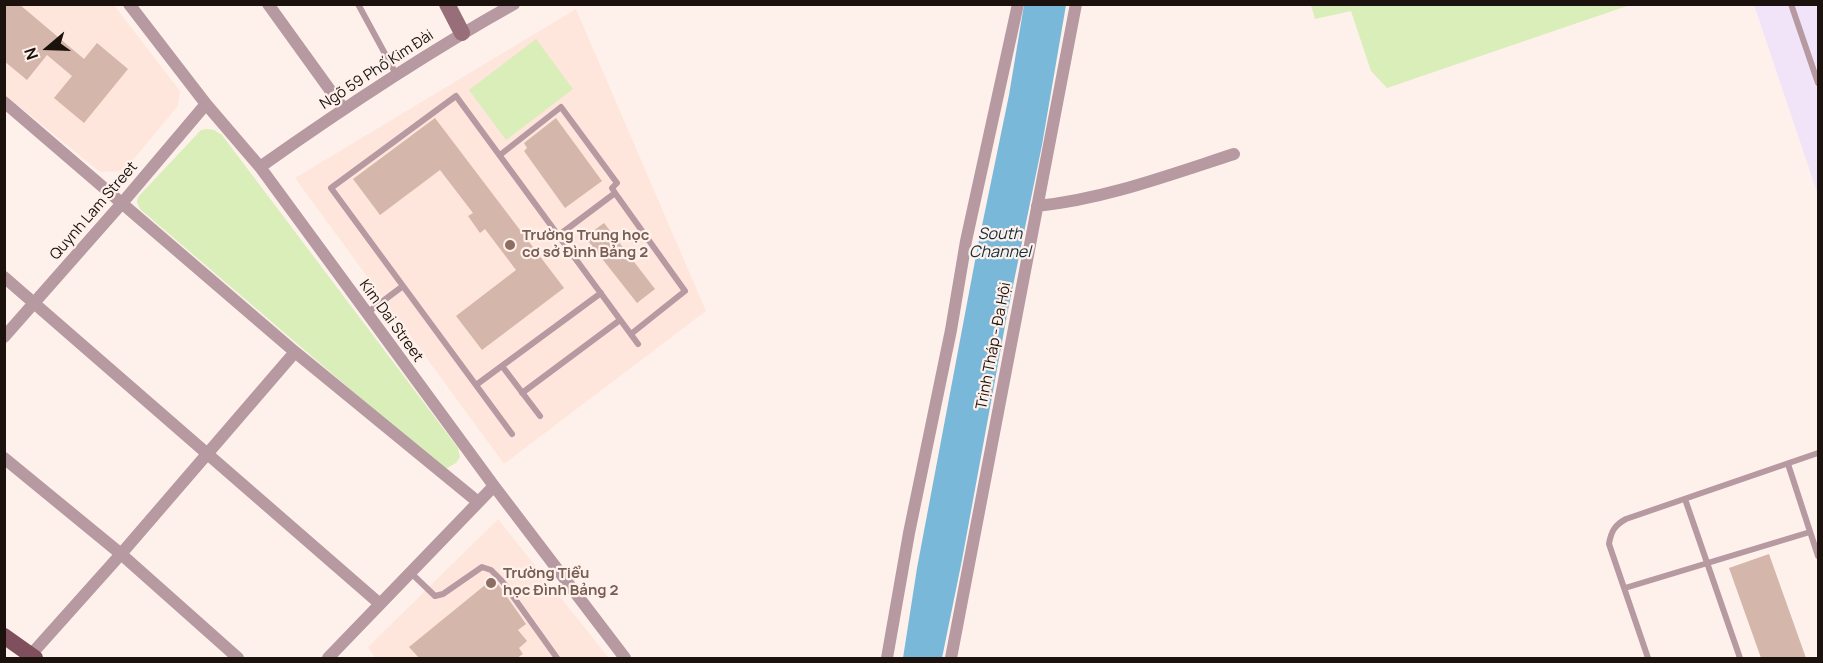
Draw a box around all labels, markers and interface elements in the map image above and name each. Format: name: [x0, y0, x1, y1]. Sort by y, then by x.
north arrow: [18, 18, 78, 78]
street label: Ngõ 59 Phố Kim Đài: [317, 27, 437, 113]
text: N: [19, 45, 43, 63]
street label: Quynh Lam Street: [46, 158, 142, 264]
water label: South Channel: [969, 225, 1031, 263]
place label: Trường Trung học cơ sở Đình Bảng 2: [522, 227, 649, 262]
marker: Trường Trung học cơ sở Đình Bảng 2: [503, 238, 517, 252]
street label: Kim Dai Street: [355, 276, 427, 366]
street label: Trịnh Tháp - Đa Hội: [973, 281, 1015, 411]
place label: Trường Tiểu học Đình Bảng 2: [503, 565, 618, 600]
marker: Trường Tiểu học Đình Bảng 2: [484, 576, 498, 590]

